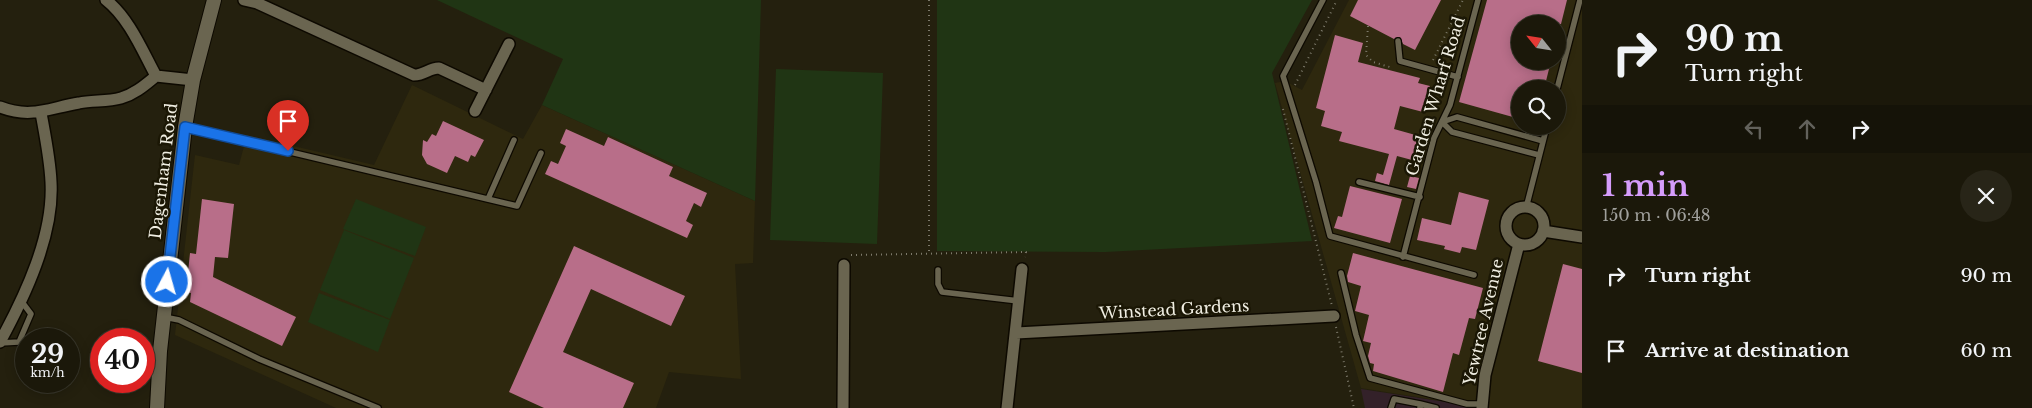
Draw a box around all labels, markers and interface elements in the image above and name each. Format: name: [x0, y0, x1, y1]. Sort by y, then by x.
street label: Garden Wharf Road: [1401, 14, 1469, 178]
north arrow: [1511, 15, 1566, 70]
map controls: [1511, 15, 1566, 135]
text: 90 m: [1685, 17, 1783, 60]
icon: right: [1602, 20, 1667, 85]
text: Turn right: [1685, 60, 1803, 87]
button: search: [1511, 80, 1566, 135]
pin: [267, 100, 309, 151]
street label: Dagenham Road: [145, 102, 181, 240]
icon: arrive: [274, 107, 302, 135]
icon: left: [1740, 115, 1768, 143]
icon: ahead: [1793, 115, 1821, 143]
icon: right: [1846, 115, 1874, 143]
text: 1 min: [1602, 167, 1689, 204]
button: close: [1960, 170, 2012, 222]
text: 150 m · 06:48: [1602, 205, 1710, 225]
position arrow: [140, 255, 192, 307]
street label: Yewtree Avenue: [1458, 257, 1507, 388]
icon: right: [1602, 262, 1630, 290]
text: Turn right: [1645, 264, 1751, 287]
text: 90 m: [1960, 264, 2012, 287]
street label: Winstead Gardens: [1097, 295, 1250, 323]
speed limit sign: 40: [90, 328, 155, 393]
icon: arrive: [1602, 337, 1630, 365]
text: 29: [31, 339, 64, 370]
text: Arrive at destination: [1645, 339, 1849, 362]
text: 60 m: [1960, 339, 2012, 362]
text: km/h: [30, 365, 65, 380]

